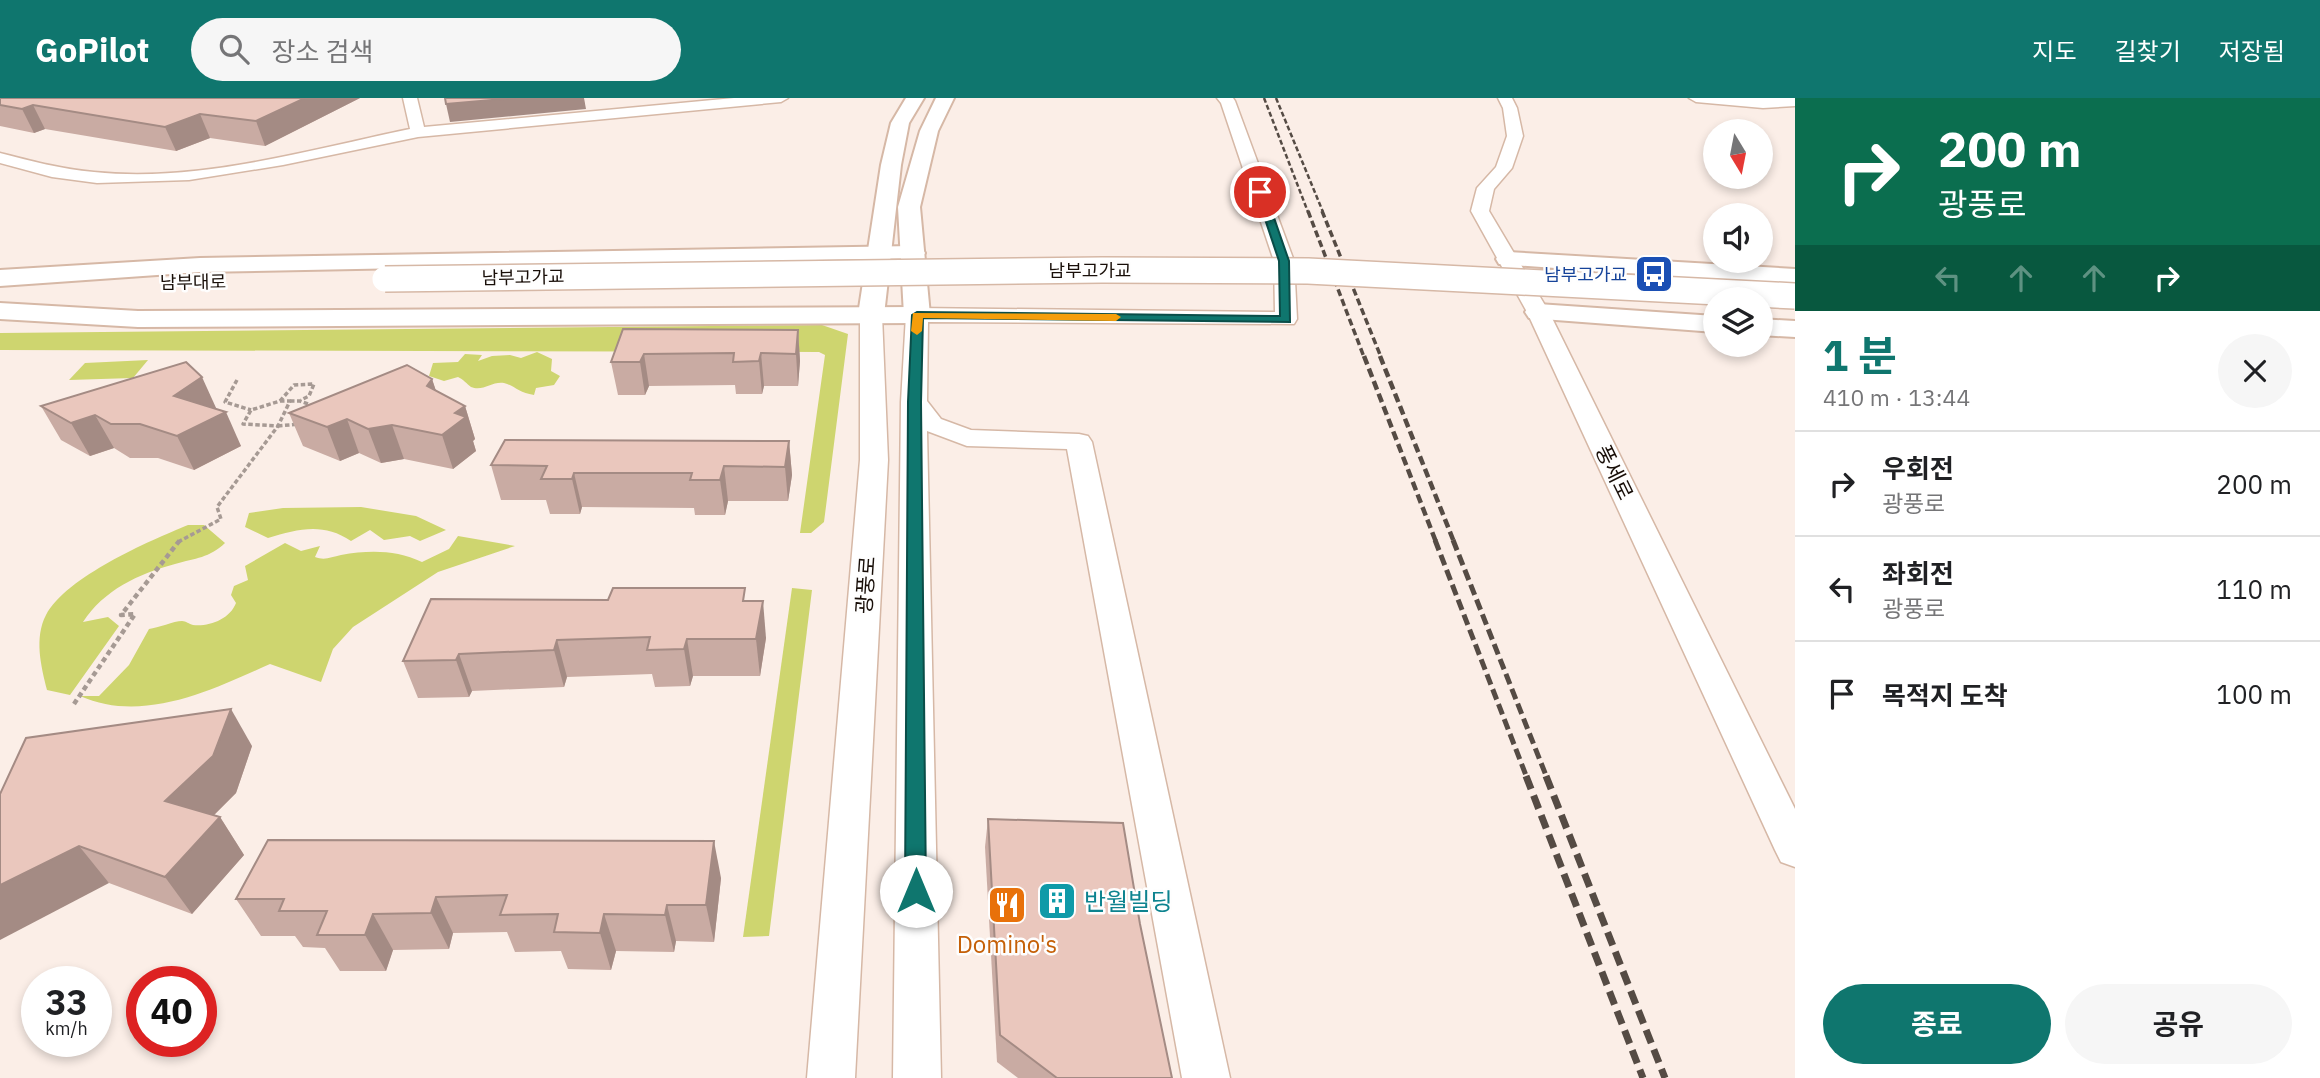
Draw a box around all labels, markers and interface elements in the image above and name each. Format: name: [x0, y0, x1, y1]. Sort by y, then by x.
search box: [191, 18, 681, 81]
text: GoPilot: [35, 28, 149, 71]
icon: search: [215, 30, 253, 68]
text: 장소 검색: [271, 34, 373, 68]
text: 지도: [2032, 35, 2077, 67]
text: 길찾기: [2115, 35, 2181, 67]
text: 저장됨: [2219, 35, 2285, 67]
text: 200 m: [1938, 117, 2082, 180]
north arrow: [1703, 119, 1773, 189]
map controls: [1703, 119, 1773, 357]
icon: right: [1823, 126, 1914, 217]
pin: [1230, 162, 1290, 222]
icon: arrive: [1241, 173, 1279, 211]
text: 광풍로: [1938, 183, 2026, 225]
button: sound: [1703, 203, 1773, 273]
bus stop icon: 남부고가교: [1633, 253, 1675, 295]
street label: 남부고가교: [1049, 259, 1131, 282]
icon: left: [1929, 259, 1967, 297]
icon: ahead: [2002, 259, 2040, 297]
icon: ahead: [2075, 259, 2113, 297]
icon: right: [2148, 259, 2186, 297]
place label: 남부고가교: [1544, 263, 1627, 286]
street label: 남부고가교: [481, 265, 565, 289]
street label: 남부대로: [160, 270, 226, 294]
button: layers: [1703, 287, 1773, 357]
text: 1 분: [1823, 328, 1897, 383]
button: close: [2218, 334, 2292, 408]
text: 410 m · 13:44: [1823, 382, 1970, 412]
street label: 풍세로: [1590, 440, 1640, 504]
text: 우회전: [1882, 451, 1954, 485]
icon: right: [1823, 465, 1861, 503]
text: 200 m: [2216, 467, 2292, 501]
text: 광풍로: [1882, 488, 1945, 518]
street label: 광풍로: [849, 555, 881, 615]
text: 좌회전: [1882, 556, 1954, 590]
icon: left: [1823, 570, 1861, 608]
text: 110 m: [2216, 572, 2292, 606]
text: 광풍로: [1882, 593, 1945, 623]
icon: arrive: [1823, 675, 1861, 713]
text: 100 m: [2216, 677, 2292, 711]
text: 목적지 도착: [1882, 678, 2008, 712]
position arrow: [879, 854, 953, 928]
building icon: 반월빌딩: [1036, 880, 1078, 922]
restaurant icon: Domino's: [986, 884, 1028, 926]
place label: 반월빌딩: [1084, 885, 1172, 917]
place label: Domino's: [957, 928, 1057, 960]
speed limit sign: 40: [126, 966, 217, 1057]
text: 33: [45, 979, 88, 1025]
button: 종료: [1823, 984, 2051, 1064]
button: 공유: [2065, 984, 2292, 1064]
text: km/h: [45, 1017, 88, 1040]

